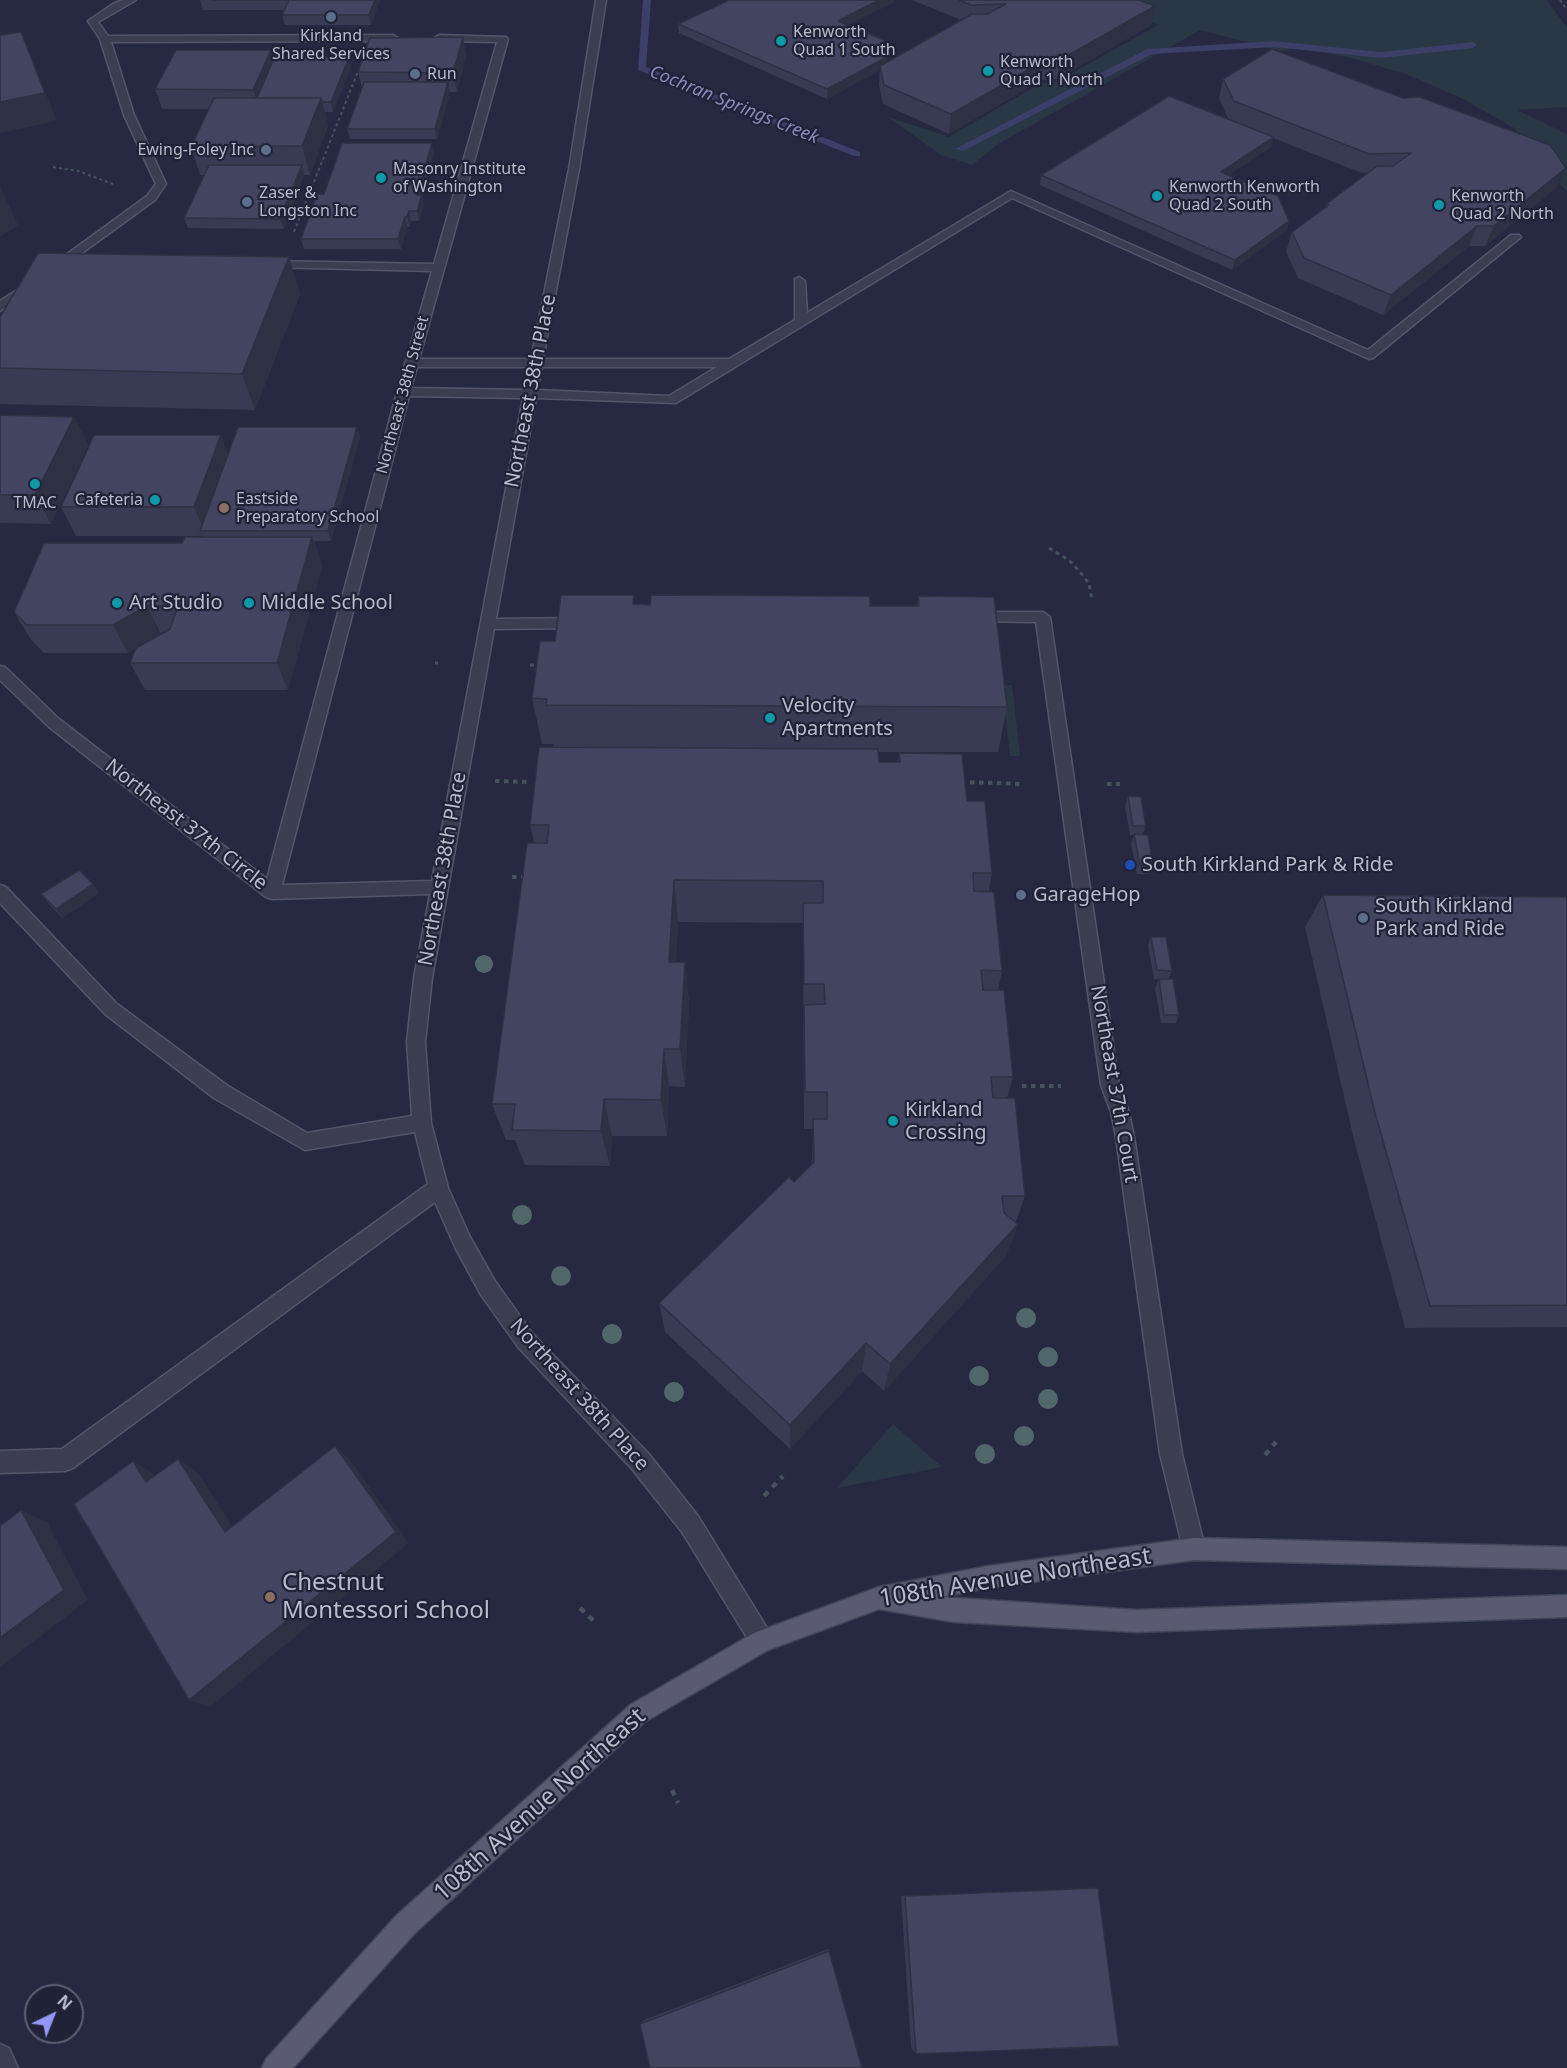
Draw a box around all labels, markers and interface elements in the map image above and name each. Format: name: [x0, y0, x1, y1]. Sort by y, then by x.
marker: Kirkland Shared Services: [324, 10, 338, 24]
place label: Kenworth Quad 1 South: [793, 22, 896, 60]
place label: Kirkland Shared Services: [272, 26, 390, 64]
marker: Kenworth Quad 1 South: [774, 34, 788, 48]
place label: Kenworth Quad 1 North: [1000, 52, 1103, 90]
water label: Cochran Springs Creek: [646, 61, 822, 149]
place label: Run: [427, 64, 457, 84]
marker: Kenworth Quad 1 North: [981, 64, 995, 78]
marker: Run: [408, 67, 422, 81]
place label: Ewing-Foley Inc: [137, 140, 254, 160]
marker: Ewing-Foley Inc: [259, 143, 273, 157]
place label: Masonry Institute of Washington: [393, 159, 526, 197]
marker: Masonry Institute of Washington: [374, 171, 388, 185]
place label: Kenworth Kenworth Quad 2 South: [1169, 177, 1320, 215]
place label: Zaser & Longston Inc: [259, 183, 357, 221]
place label: Kenworth Quad 2 North: [1451, 186, 1554, 224]
marker: Kenworth Kenworth Quad 2 South: [1150, 189, 1164, 203]
marker: Zaser & Longston Inc: [240, 195, 254, 209]
marker: Kenworth Quad 2 North: [1432, 198, 1446, 212]
street label: Northeast 38th Place: [500, 292, 562, 490]
street label: Northeast 38th Street: [373, 314, 433, 476]
marker: TMAC: [28, 477, 42, 491]
place label: Eastside Preparatory School: [236, 489, 379, 527]
place label: Cafeteria: [75, 490, 143, 510]
place label: TMAC: [13, 493, 57, 513]
marker: Cafeteria: [148, 493, 162, 507]
marker: Eastside Preparatory School: [217, 501, 231, 515]
place label: Art Studio: [129, 591, 223, 615]
place label: Middle School: [261, 591, 393, 615]
marker: Art Studio: [110, 596, 124, 610]
marker: Middle School: [242, 596, 256, 610]
place label: Velocity Apartments: [782, 694, 893, 741]
marker: Velocity Apartments: [763, 711, 777, 725]
street label: Northeast 37th Circle: [100, 754, 272, 896]
street label: Northeast 38th Place: [414, 770, 472, 968]
place label: South Kirkland Park & Ride: [1142, 853, 1393, 877]
marker: South Kirkland Park & Ride: [1123, 858, 1137, 872]
place label: GarageHop: [1033, 883, 1141, 907]
marker: GarageHop: [1014, 888, 1028, 902]
place label: South Kirkland Park and Ride: [1375, 894, 1513, 941]
marker: South Kirkland Park and Ride: [1356, 911, 1370, 925]
street label: Northeast 37th Court: [1085, 983, 1143, 1185]
place label: Kirkland Crossing: [905, 1098, 987, 1145]
marker: Kirkland Crossing: [886, 1114, 900, 1128]
street label: Northeast 38th Place: [504, 1314, 654, 1476]
street label: 108th Avenue Northeast: [877, 1542, 1153, 1614]
place label: Chestnut Montessori School: [282, 1569, 490, 1625]
marker: Chestnut Montessori School: [263, 1590, 277, 1604]
street label: 108th Avenue Northeast: [428, 1702, 652, 1908]
north arrow: [24, 1984, 84, 2044]
text: N: [53, 1990, 77, 2015]

